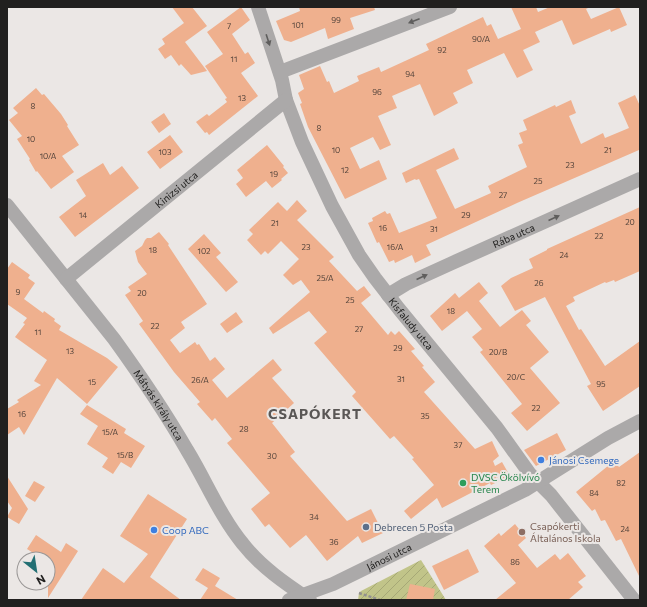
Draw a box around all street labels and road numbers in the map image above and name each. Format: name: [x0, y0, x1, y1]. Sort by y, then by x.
street label: Kinizsi utca: [152, 168, 200, 210]
street label: Rába utca: [491, 221, 536, 250]
street label: Kisfaludy utca: [386, 295, 436, 352]
street label: Mátyás király utca: [131, 367, 186, 442]
street label: Jánosi utca: [364, 541, 413, 573]

